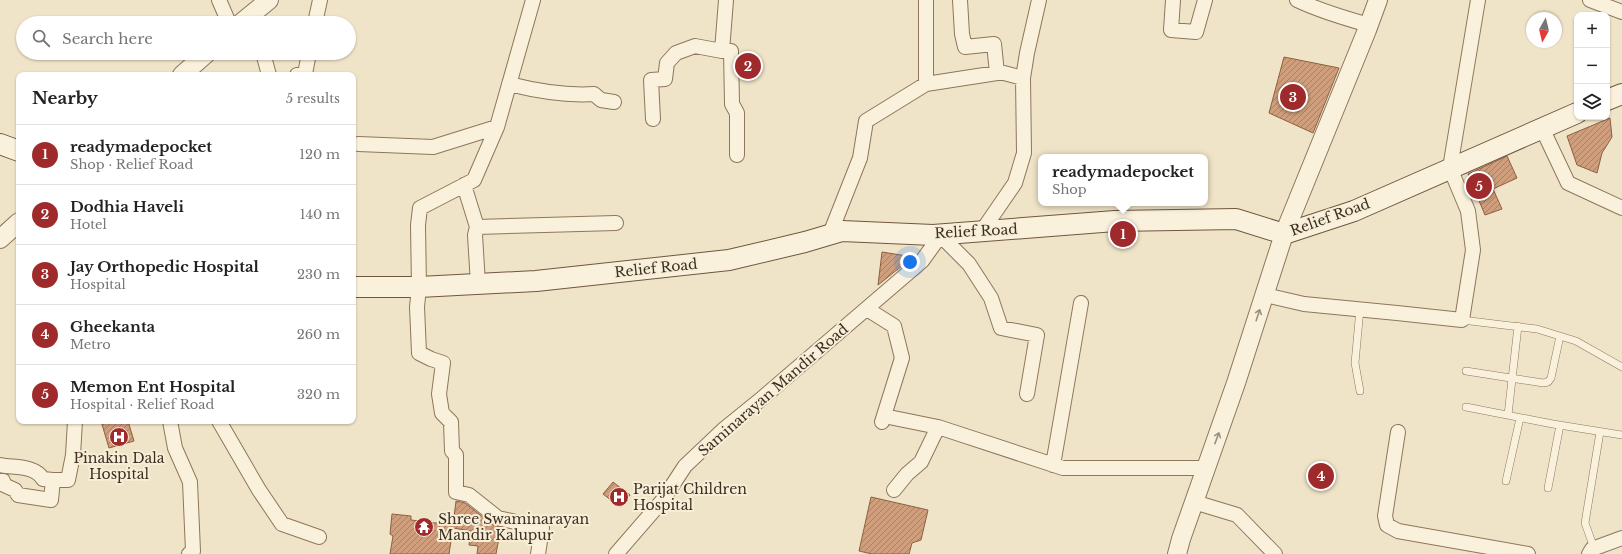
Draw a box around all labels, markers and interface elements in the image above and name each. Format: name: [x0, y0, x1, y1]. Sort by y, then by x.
north arrow: [1526, 12, 1562, 48]
map controls: [1574, 12, 1610, 120]
button: +: [1574, 12, 1610, 48]
search box: [16, 16, 356, 60]
icon: search: [30, 27, 52, 49]
text: Search here: [62, 29, 153, 48]
button: −: [1574, 48, 1610, 84]
pin: 2: [735, 51, 761, 81]
pin: 3: [1280, 82, 1306, 112]
button: layers: [1574, 84, 1610, 120]
text: Nearby: [32, 88, 98, 109]
text: 5 results: [286, 90, 340, 107]
text: readymadepocket: [70, 137, 212, 156]
text: 1: [42, 146, 48, 163]
text: 120 m: [299, 146, 340, 163]
popup: [1038, 154, 1208, 206]
text: Shop · Relief Road: [70, 156, 193, 173]
text: readymadepocket: [1052, 162, 1194, 181]
pin: 5: [1466, 171, 1492, 201]
text: Shop: [1052, 181, 1087, 198]
street label: Relief Road: [1288, 194, 1373, 240]
text: Dodhia Haveli: [70, 197, 184, 216]
text: 2: [41, 206, 49, 223]
text: 140 m: [300, 206, 340, 223]
text: Hotel: [70, 216, 107, 233]
pin: 1: [1110, 219, 1136, 249]
street label: Relief Road: [934, 220, 1019, 242]
your location: [900, 252, 920, 272]
street label: Relief Road: [614, 255, 699, 281]
text: Jay Orthopedic Hospital: [70, 257, 259, 276]
text: 3: [41, 266, 49, 283]
text: 230 m: [297, 266, 340, 283]
text: Hospital: [70, 276, 126, 293]
one-way arrow: [1255, 309, 1263, 321]
text: Gheekanta: [70, 317, 155, 336]
street label: Saminarayan Mandir Road: [694, 320, 852, 460]
text: 4: [41, 326, 49, 343]
text: 260 m: [297, 326, 340, 343]
text: Metro: [70, 336, 111, 353]
text: Memon Ent Hospital: [70, 377, 235, 396]
text: 5: [41, 386, 49, 403]
text: 320 m: [297, 386, 340, 403]
text: Hospital · Relief Road: [70, 396, 214, 413]
hospital icon: Pinakin Dala Hospital: [108, 426, 130, 448]
one-way arrow: [1214, 431, 1221, 444]
place label: Pinakin Dala Hospital: [73, 449, 165, 483]
pin: 4: [1308, 461, 1334, 491]
place label: Parijat Children Hospital: [633, 480, 747, 514]
hospital icon: Parijat Children Hospital: [608, 486, 630, 508]
place label: Shree Swaminarayan Mandir Kalupur: [438, 510, 589, 544]
temple icon: Shree Swaminarayan Mandir Kalupur: [413, 516, 435, 538]

